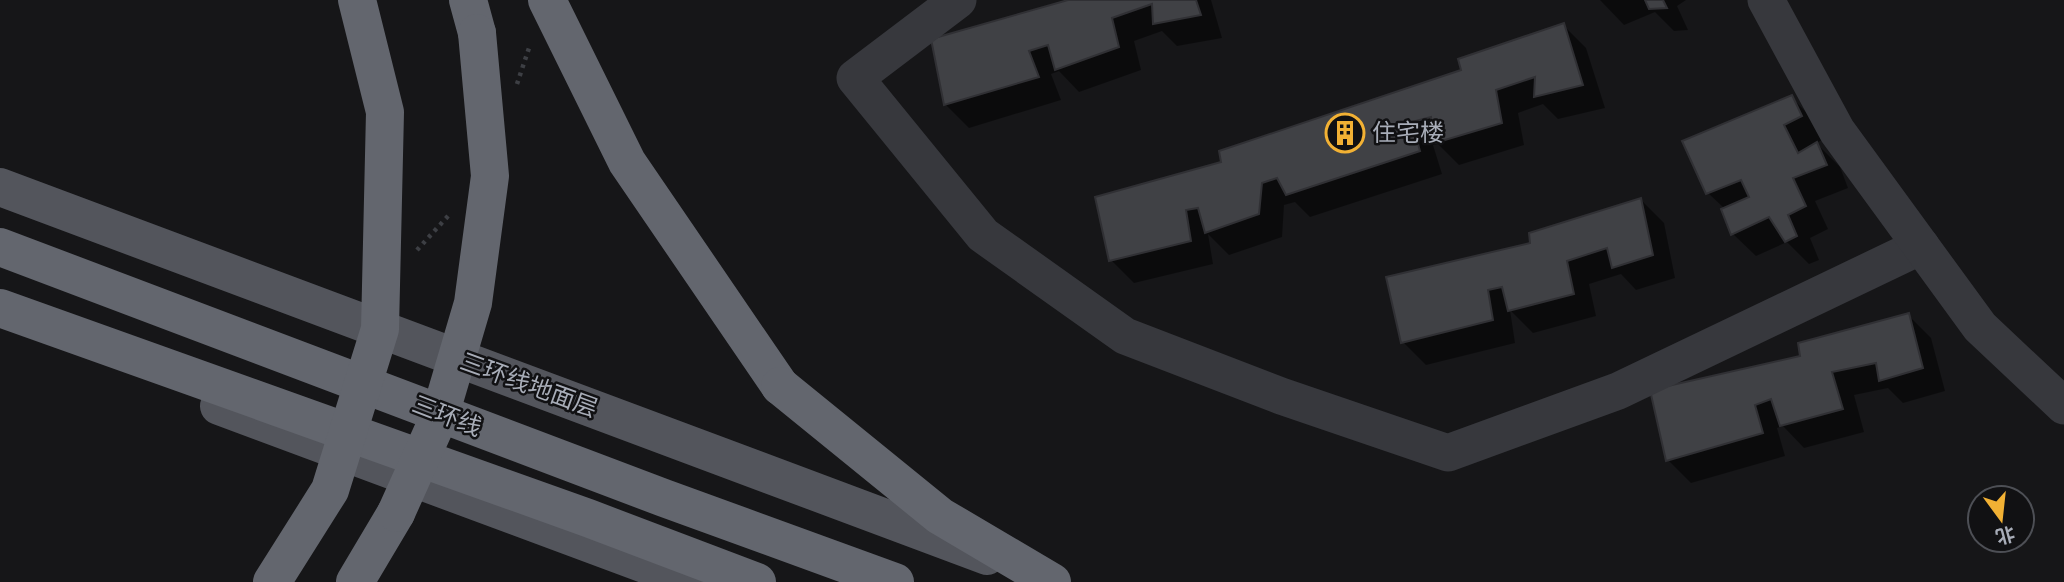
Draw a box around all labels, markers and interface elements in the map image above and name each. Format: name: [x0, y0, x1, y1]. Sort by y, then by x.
building icon: 住宅楼: [1324, 112, 1366, 154]
place label: 住宅楼: [1372, 115, 1444, 148]
street label: 三环线地面层: [456, 343, 603, 424]
street label: 三环线: [408, 386, 487, 443]
north arrow: [1966, 484, 2036, 554]
text: 北: [1993, 520, 2018, 550]

